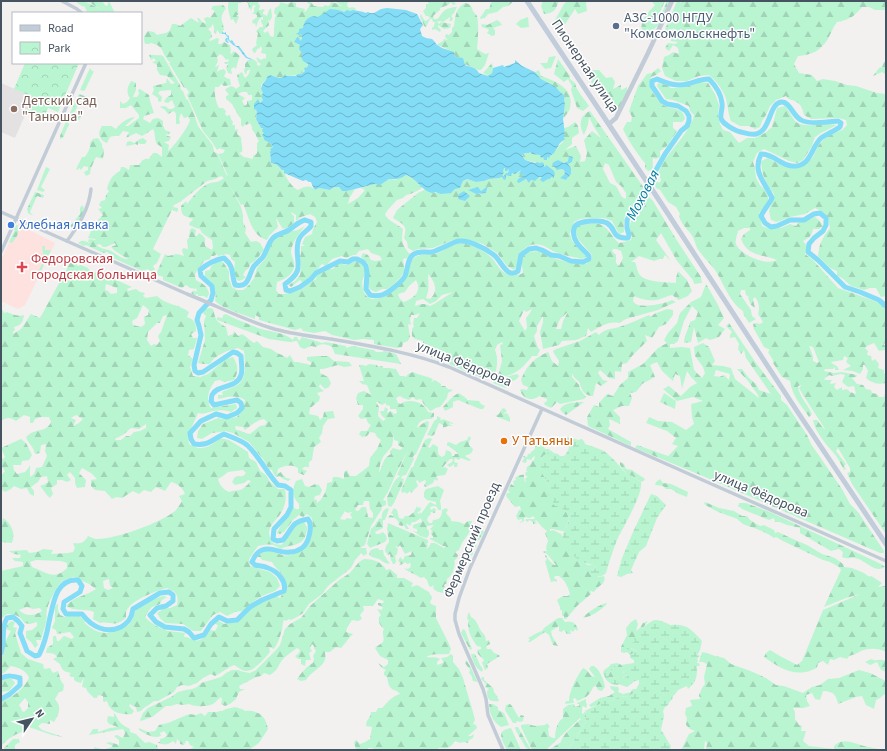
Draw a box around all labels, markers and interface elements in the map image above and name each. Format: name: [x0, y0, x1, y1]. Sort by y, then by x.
place label: АЗС-1000 НГДУ "Комсомольскнефть": [624, 8, 755, 44]
legend: [12, 12, 142, 64]
street label: Пионерная улица: [546, 15, 624, 117]
text: Road: [48, 20, 74, 37]
marker: АЗС-1000 НГДУ "Комсомольскнефть": [611, 21, 621, 31]
text: Park: [48, 40, 70, 57]
place label: Детский сад "Танюша": [22, 91, 97, 127]
marker: Детский сад "Танюша": [9, 104, 19, 114]
water label: Моховая: [621, 166, 665, 224]
place label: Хлебная лавка: [19, 215, 109, 235]
marker: Хлебная лавка: [6, 220, 16, 230]
place label: Федоровская городская больница: [31, 249, 157, 285]
marker: Федоровская городская больница: [16, 261, 28, 273]
street label: улица Фёдорова: [413, 336, 515, 392]
place label: У Татьяны: [512, 431, 573, 451]
marker: У Татьяны: [499, 436, 509, 446]
street label: улица Фёдорова: [710, 465, 812, 523]
street label: Фермерский проезд: [438, 478, 506, 601]
north arrow: [12, 699, 52, 739]
text: N: [32, 706, 48, 721]

